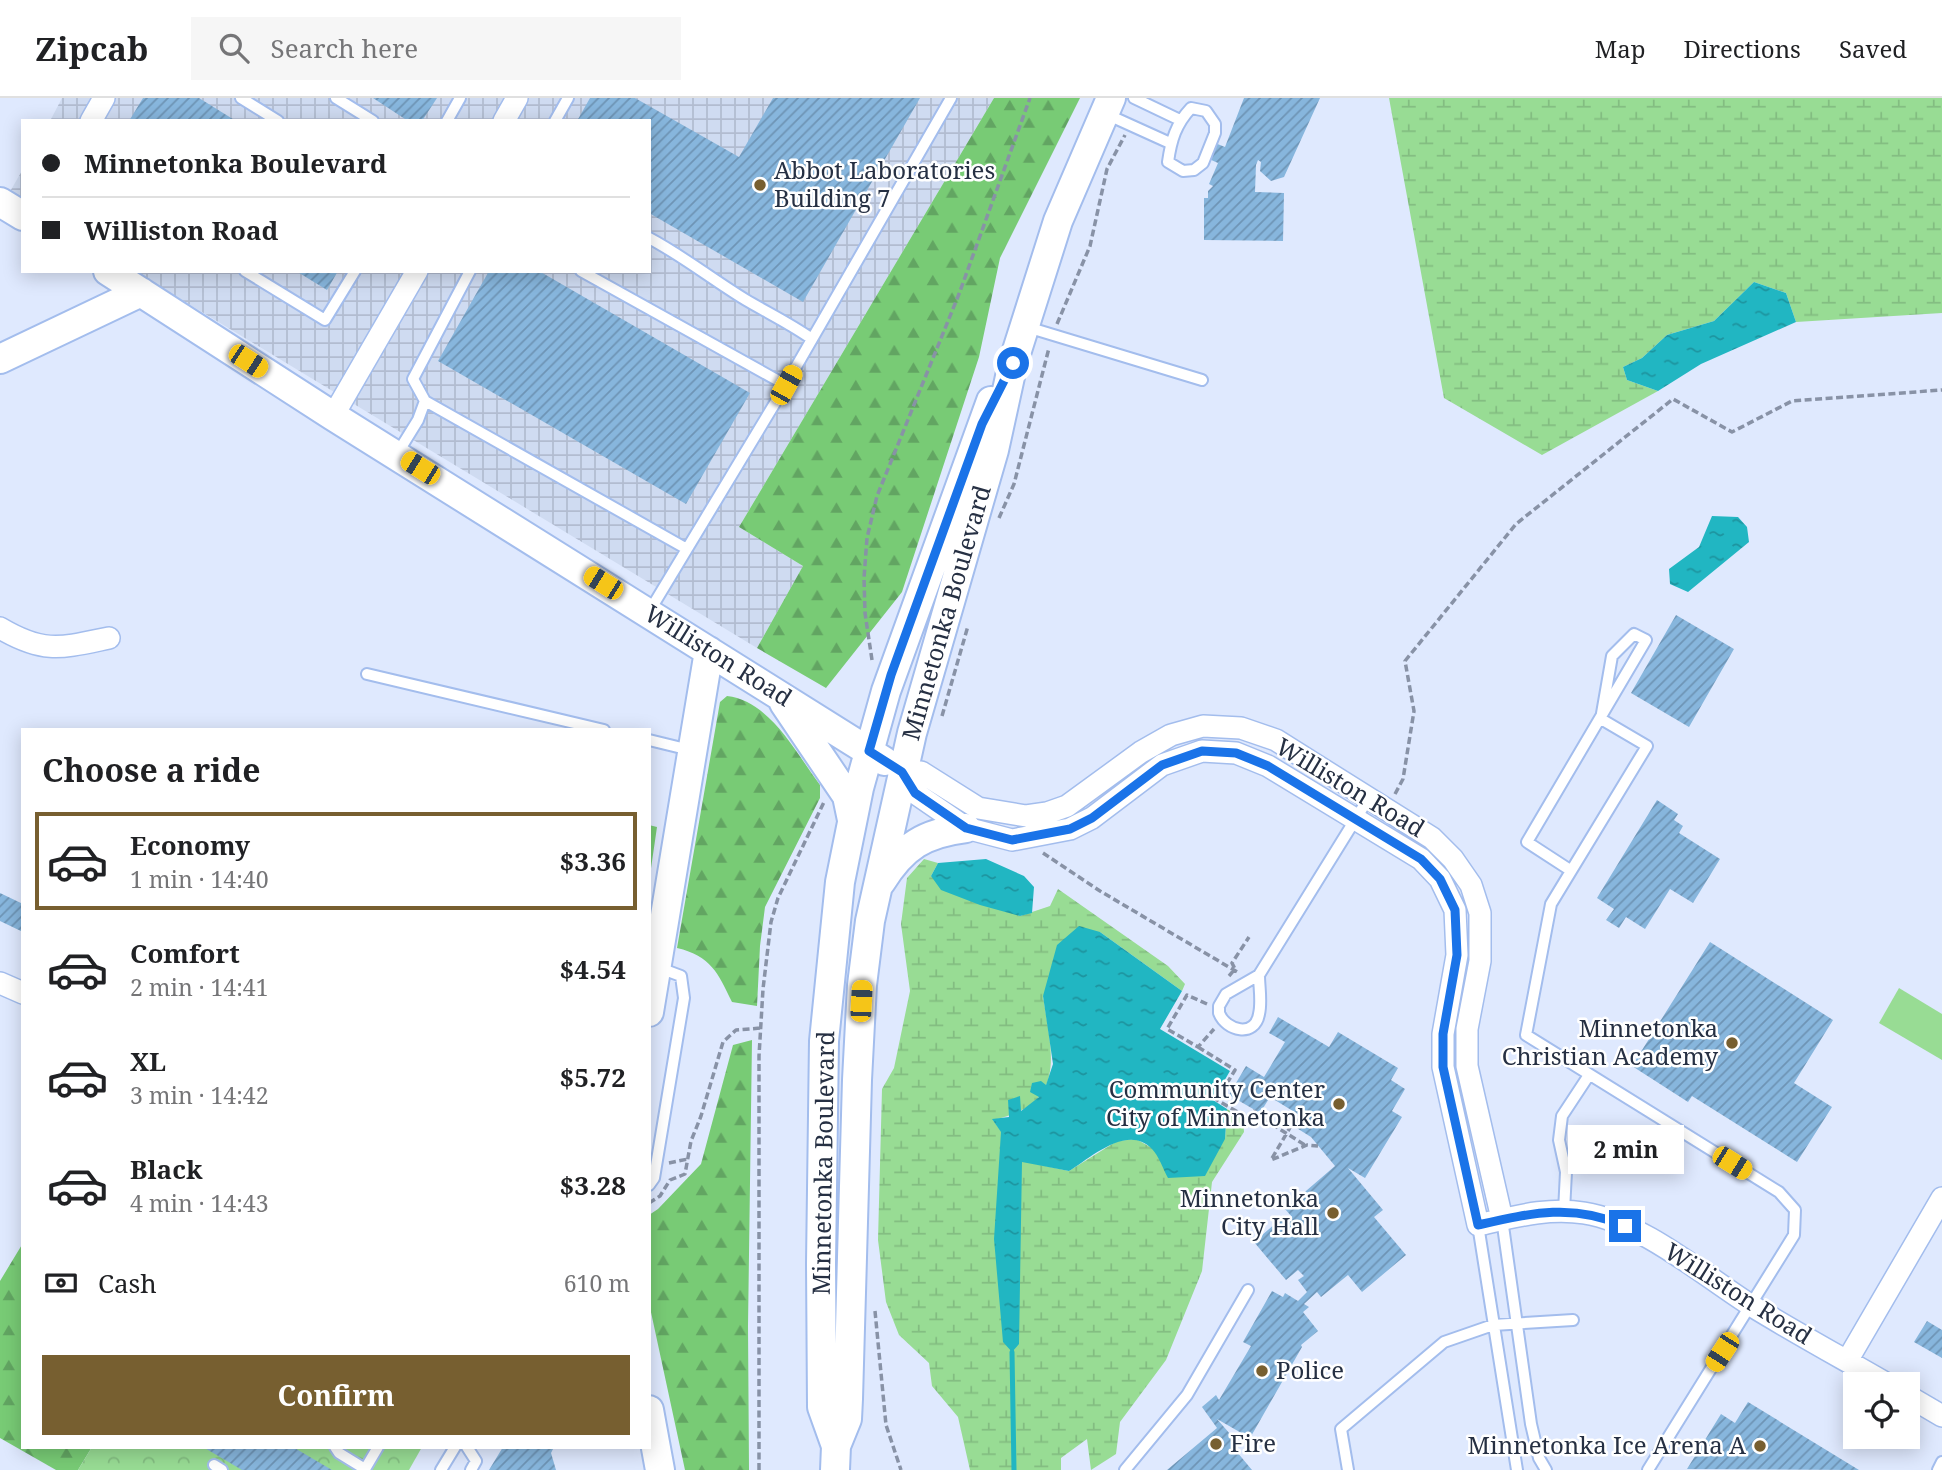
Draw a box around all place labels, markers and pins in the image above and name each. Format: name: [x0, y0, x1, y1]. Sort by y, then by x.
place label: Abbot Laboratories Building 7: [774, 153, 995, 214]
marker: Abbot Laboratories Building 7: [752, 177, 768, 193]
place label: Minnetonka Christian Academy: [1502, 1011, 1718, 1072]
marker: Minnetonka Christian Academy: [1724, 1035, 1740, 1051]
place label: Community Center City of Minnetonka: [1106, 1072, 1325, 1133]
marker: Community Center City of Minnetonka: [1331, 1096, 1347, 1112]
place label: Minnetonka City Hall: [1180, 1181, 1320, 1242]
marker: Minnetonka City Hall: [1325, 1205, 1341, 1221]
place label: Police: [1276, 1353, 1344, 1386]
marker: Police: [1254, 1363, 1270, 1379]
place label: Fire: [1230, 1426, 1276, 1459]
place label: Minnetonka Ice Arena A: [1468, 1428, 1746, 1461]
marker: Fire: [1208, 1436, 1224, 1452]
marker: Minnetonka Ice Arena A: [1752, 1438, 1768, 1454]

